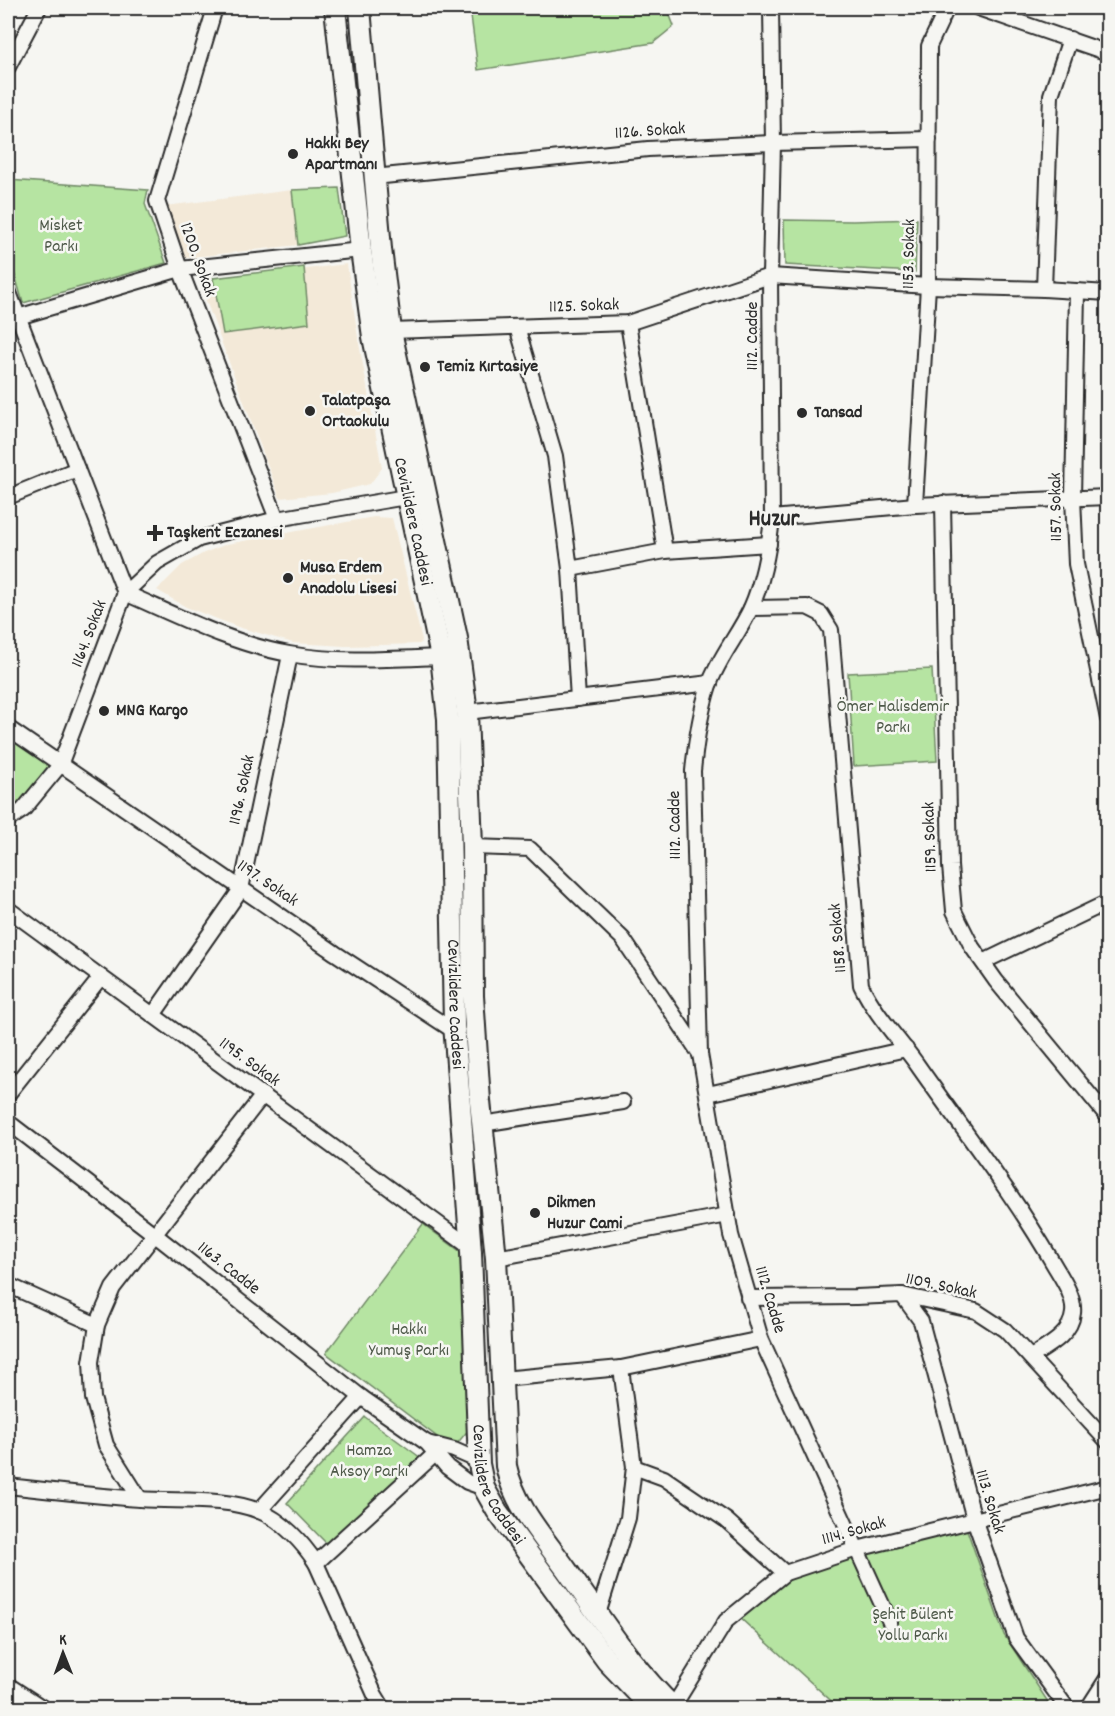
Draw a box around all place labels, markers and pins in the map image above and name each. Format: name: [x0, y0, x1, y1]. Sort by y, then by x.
place label: Hakkı Bey Apartmanı: [305, 132, 377, 178]
marker: Hakkı Bey Apartmanı: [286, 147, 300, 161]
place label: Temiz Kırtasiye: [437, 355, 538, 380]
marker: Temiz Kırtasiye: [418, 360, 432, 374]
place label: Talatpaşa Ortaokulu: [322, 389, 391, 435]
place label: Tansad: [814, 401, 862, 426]
marker: Talatpaşa Ortaokulu: [303, 404, 317, 418]
marker: Tansad: [795, 406, 809, 420]
place label: Taşkent Eczanesi: [167, 521, 283, 546]
marker: Taşkent Eczanesi: [148, 526, 162, 540]
place label: Musa Erdem Anadolu Lisesi: [300, 556, 397, 602]
marker: Musa Erdem Anadolu Lisesi: [281, 571, 295, 585]
place label: MNG Kargo: [116, 699, 188, 724]
marker: MNG Kargo: [97, 704, 111, 718]
place label: Dikmen Huzur Cami: [547, 1191, 623, 1237]
marker: Dikmen Huzur Cami: [528, 1206, 542, 1220]

